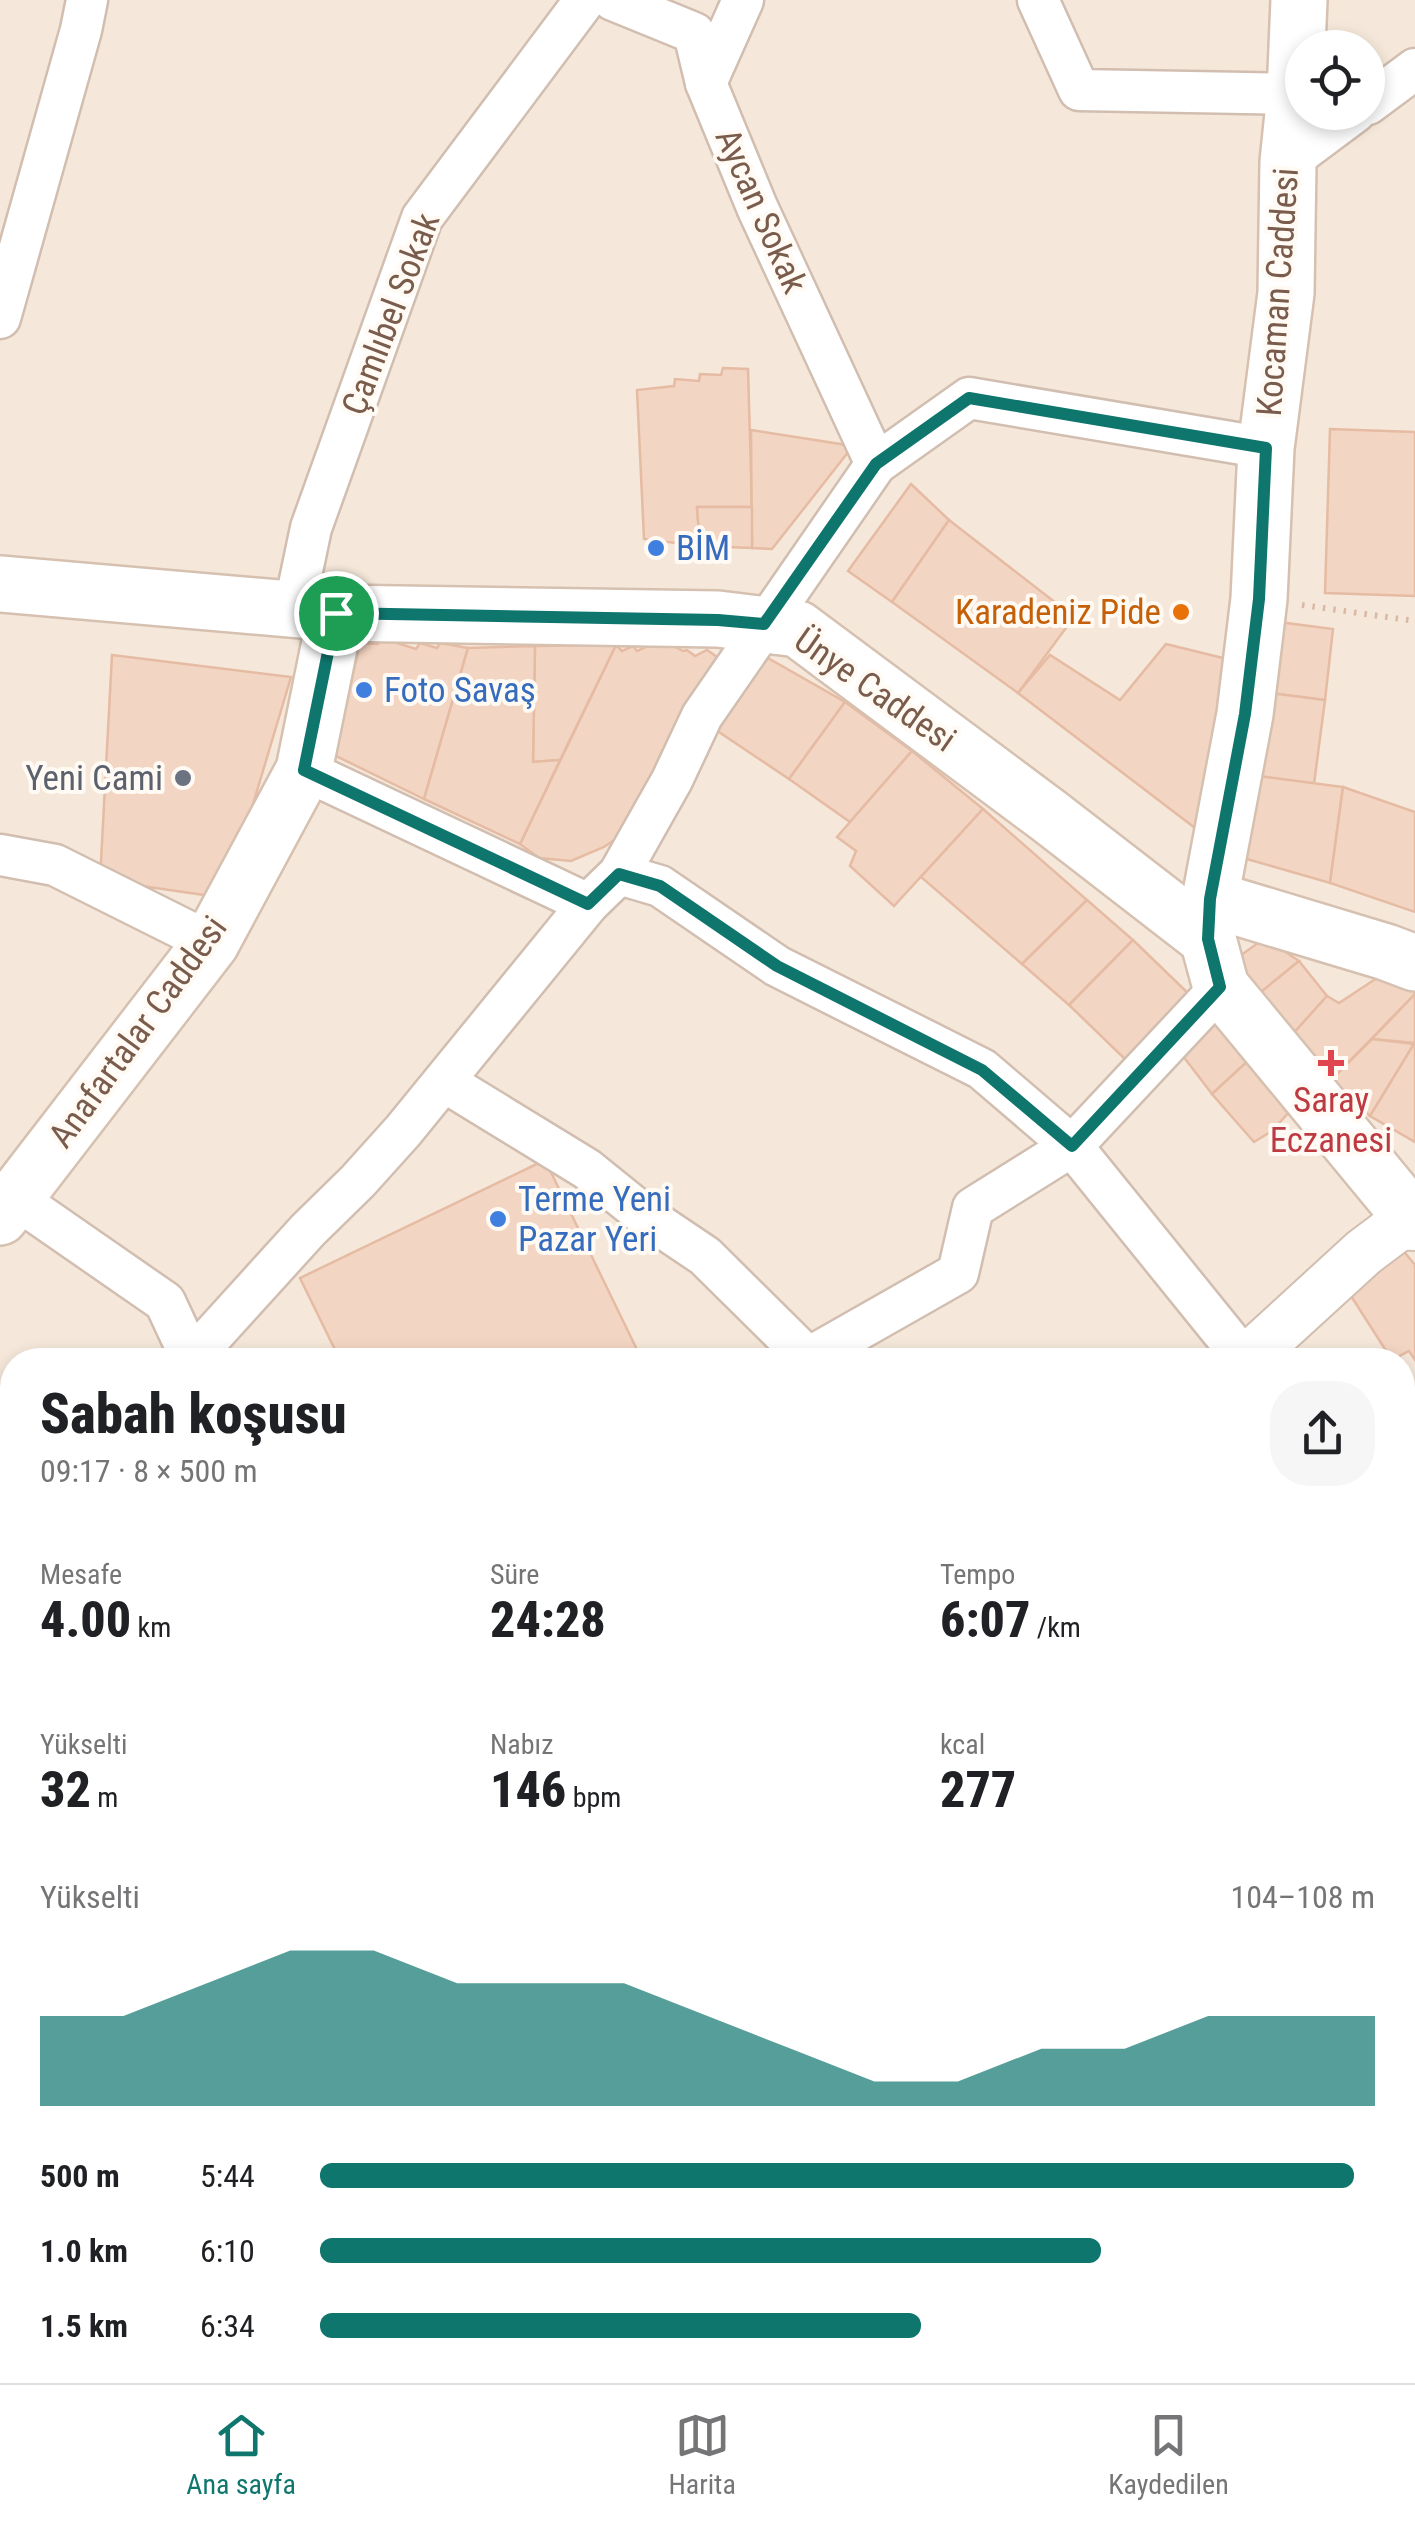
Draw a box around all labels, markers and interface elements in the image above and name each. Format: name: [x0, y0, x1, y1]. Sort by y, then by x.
map controls: [1285, 30, 1385, 130]
button: locate: [1285, 30, 1385, 130]
street label: Aycan Sokak: [707, 122, 816, 300]
street label: Kocaman Caddesi: [1249, 166, 1307, 418]
street label: Çamlıbel Sokak: [334, 207, 448, 421]
place label: BİM: [676, 528, 730, 569]
marker: BİM: [645, 537, 667, 559]
pin: [294, 571, 379, 656]
icon: arrive: [309, 586, 364, 641]
place label: Karadeniz Pide: [955, 592, 1161, 633]
marker: Karadeniz Pide: [1170, 601, 1192, 623]
street label: Ünye Caddesi: [787, 620, 963, 760]
place label: Foto Savaş: [384, 670, 536, 711]
marker: Foto Savaş: [353, 679, 375, 701]
place label: Yeni Cami: [25, 758, 163, 799]
marker: Yeni Cami: [172, 767, 194, 789]
street label: Anafartalar Caddesi: [40, 908, 236, 1156]
marker: Saray Eczanesi: [1320, 1052, 1342, 1074]
place label: Saray Eczanesi: [1270, 1080, 1392, 1161]
place label: Terme Yeni Pazar Yeri: [518, 1179, 671, 1260]
marker: Terme Yeni Pazar Yeri: [487, 1208, 509, 1230]
button: share: [1270, 1381, 1375, 1486]
text: Sabah koşusu: [40, 1382, 347, 1446]
text: 09:17 · 8 × 500 m: [40, 1452, 258, 1490]
text: Mesafe: [40, 1558, 122, 1591]
text: Süre: [490, 1558, 539, 1591]
text: Tempo: [940, 1558, 1015, 1591]
text: 4.00: [40, 1591, 131, 1649]
text: 24:28: [490, 1591, 606, 1649]
text: 6:07: [940, 1591, 1030, 1649]
text: km: [131, 1611, 171, 1644]
text: /km: [1030, 1611, 1081, 1644]
text: Yükselti: [40, 1728, 127, 1761]
text: Nabız: [490, 1728, 553, 1761]
text: kcal: [940, 1728, 985, 1761]
text: 32: [40, 1761, 91, 1819]
text: 146: [490, 1761, 566, 1819]
text: 277: [940, 1761, 1016, 1819]
text: m: [91, 1781, 118, 1814]
text: bpm: [566, 1781, 621, 1814]
text: Yükselti: [40, 1878, 140, 1916]
text: 104–108 m: [1230, 1878, 1375, 1916]
text: 500 m: [40, 2157, 120, 2195]
text: 5:44: [200, 2157, 255, 2195]
text: 1.0 km: [40, 2232, 128, 2270]
text: 6:10: [200, 2232, 255, 2270]
text: 1.5 km: [40, 2307, 128, 2345]
text: 6:34: [200, 2307, 255, 2345]
tab: Ana sayfa: [186, 2408, 296, 2501]
tab: Harita: [668, 2408, 736, 2501]
tab: Kaydedilen: [1108, 2408, 1229, 2501]

